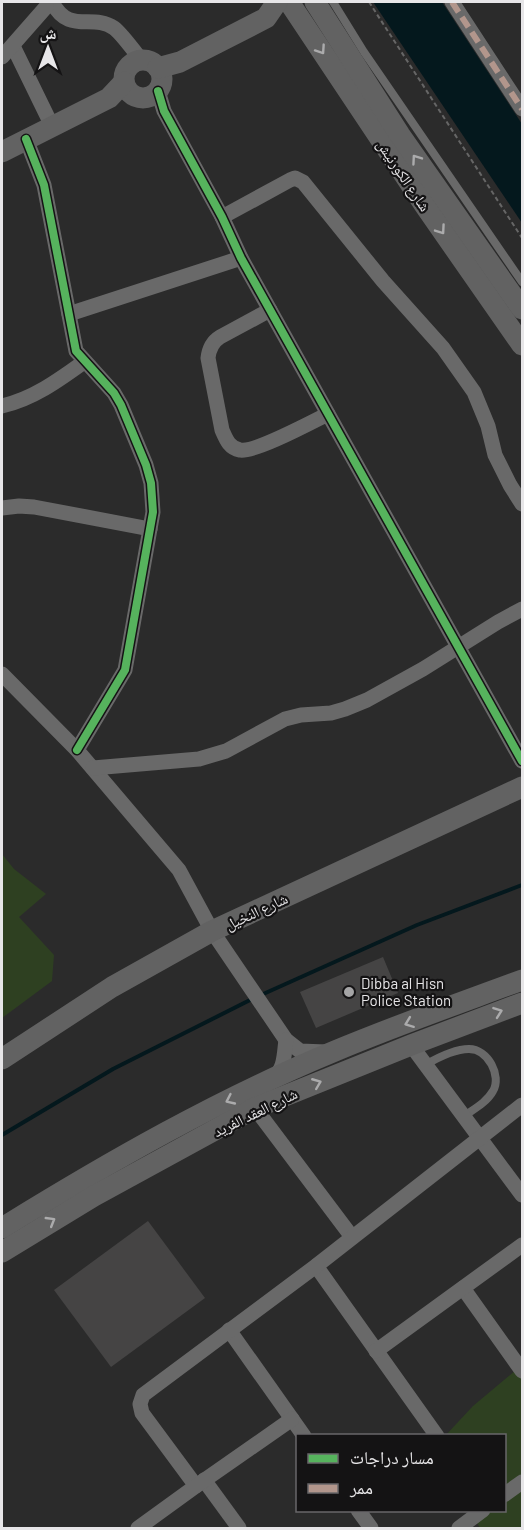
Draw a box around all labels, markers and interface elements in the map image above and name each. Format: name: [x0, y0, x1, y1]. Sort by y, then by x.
north arrow: [18, 18, 78, 78]
text: ش: [40, 23, 57, 43]
one-way arrow: [314, 44, 325, 55]
street label: شارع الكورنيش: [372, 136, 435, 216]
one-way arrow: [412, 154, 423, 165]
one-way arrow: [434, 223, 445, 234]
street label: شارع النخيل: [222, 889, 291, 935]
place label: Dibba al Hisn Police Station: [361, 974, 451, 1009]
marker: Dibba al Hisn Police Station: [342, 985, 356, 999]
one-way arrow: [493, 1006, 503, 1019]
one-way arrow: [404, 1015, 415, 1028]
one-way arrow: [311, 1078, 322, 1090]
street label: شارع العقد الفريد: [210, 1084, 301, 1142]
one-way arrow: [226, 1093, 237, 1105]
one-way arrow: [45, 1217, 55, 1229]
legend: [296, 1434, 506, 1512]
text: مسار دراجات: [350, 1446, 434, 1468]
text: ممر: [349, 1476, 373, 1498]

